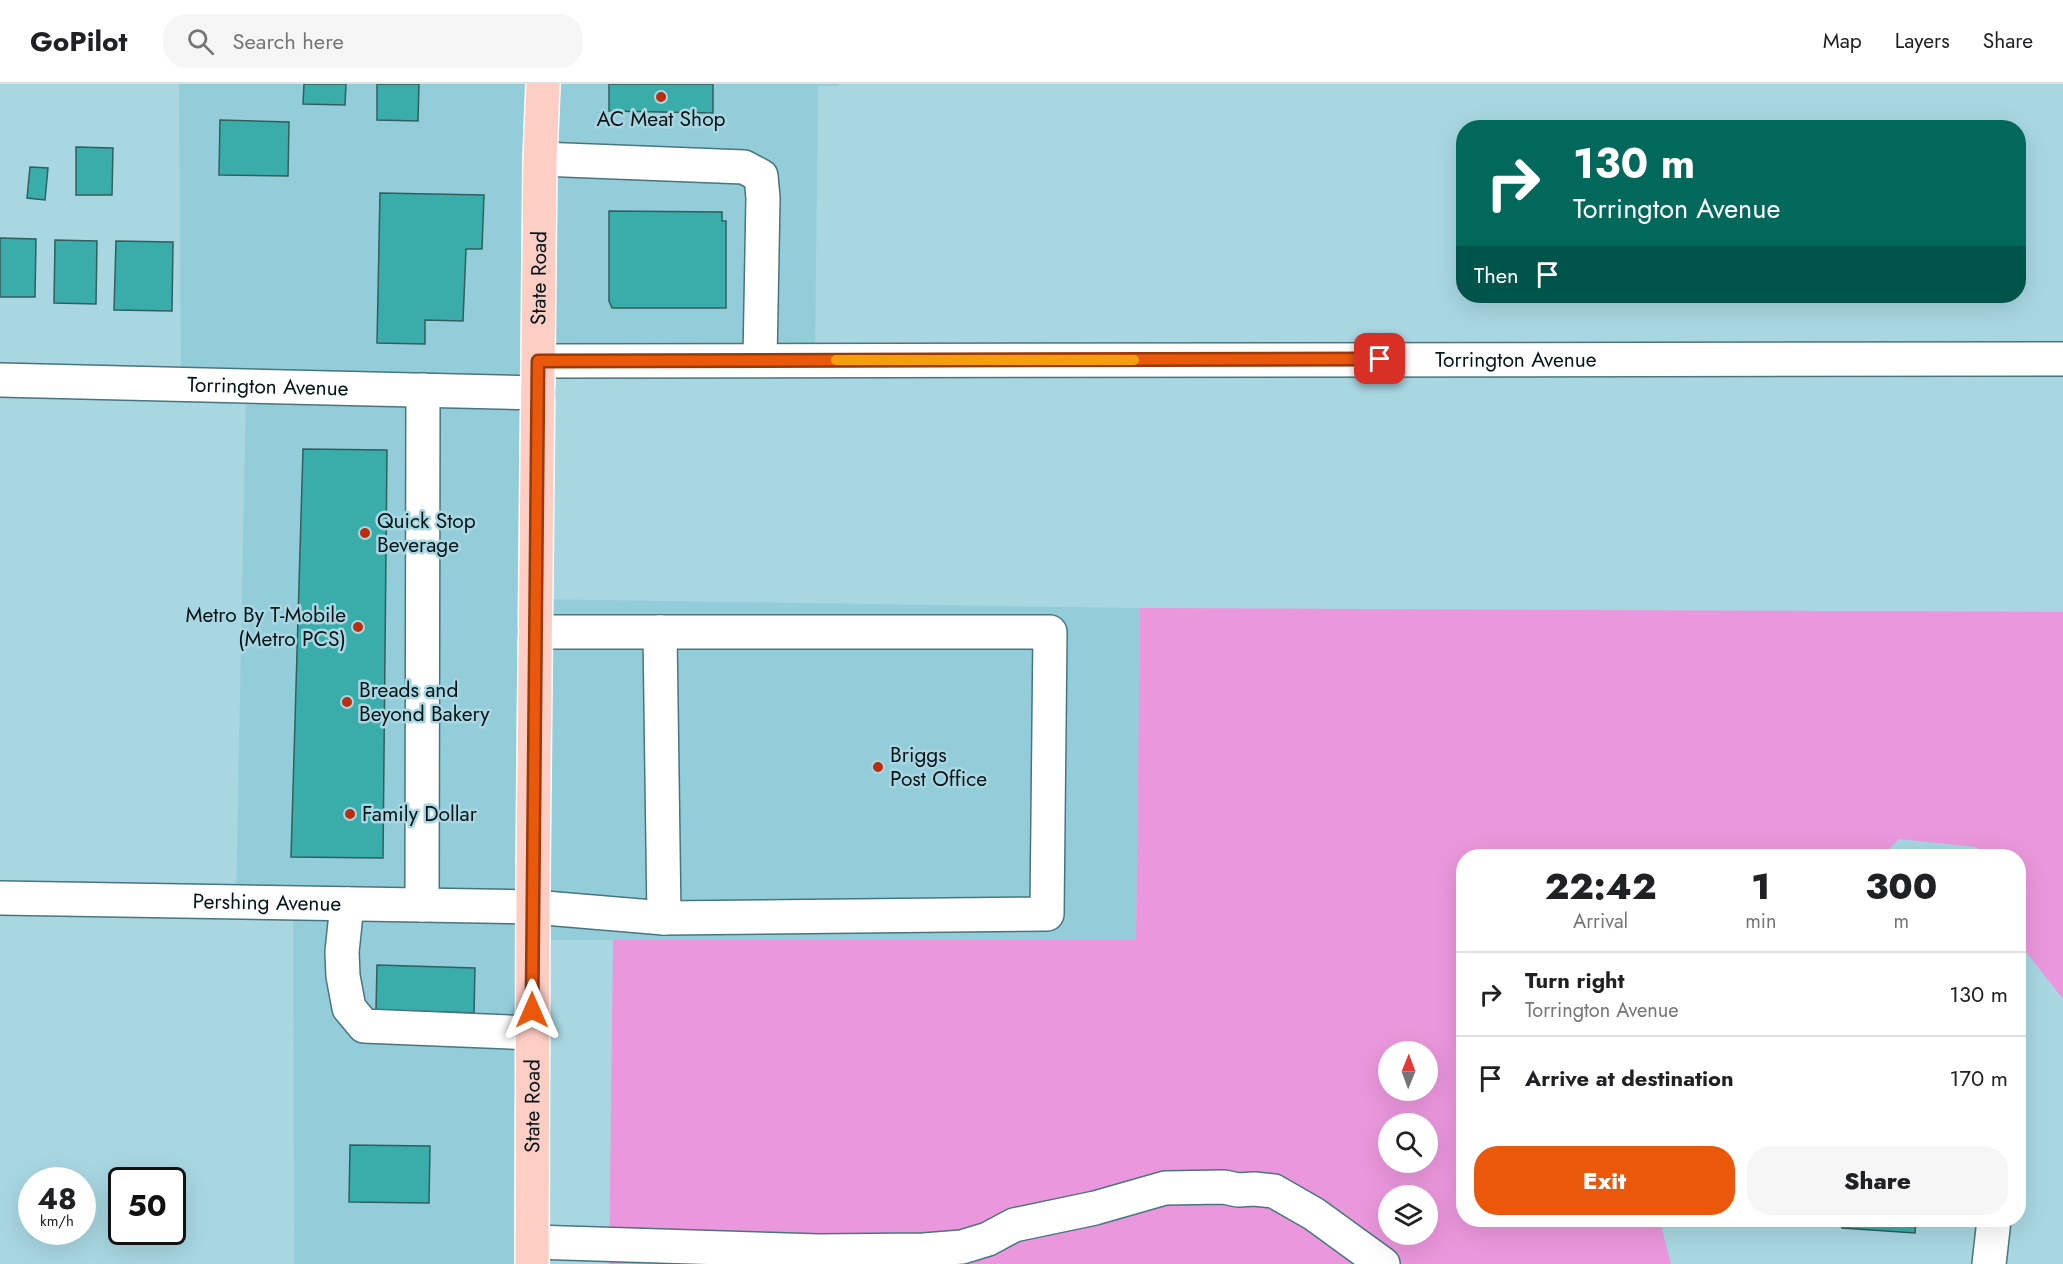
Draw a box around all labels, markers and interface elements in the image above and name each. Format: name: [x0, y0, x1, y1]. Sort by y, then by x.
search box: [163, 14, 583, 68]
text: GoPilot: [30, 21, 127, 62]
icon: search: [184, 25, 217, 58]
text: Search here: [232, 25, 344, 57]
text: Map: [1823, 26, 1862, 56]
text: Layers: [1895, 26, 1950, 56]
text: Share: [1983, 26, 2033, 56]
marker: AC Meat Shop: [654, 90, 668, 104]
place label: AC Meat Shop: [596, 104, 726, 134]
text: 130 m: [1573, 133, 1695, 194]
icon: right: [1474, 144, 1552, 222]
text: Torrington Avenue: [1573, 189, 1780, 228]
street label: State Road: [523, 231, 554, 325]
icon: arrive: [1531, 258, 1564, 291]
text: Then: [1474, 259, 1519, 291]
pin: [1354, 333, 1405, 384]
icon: arrive: [1363, 342, 1396, 375]
street label: Torrington Avenue: [1435, 345, 1597, 375]
street label: Torrington Avenue: [187, 370, 349, 403]
place label: Quick Stop Beverage: [377, 506, 476, 560]
marker: Quick Stop Beverage: [358, 526, 372, 540]
place label: Metro By T-Mobile (Metro PCS): [185, 600, 346, 654]
marker: Metro By T-Mobile (Metro PCS): [351, 620, 365, 634]
place label: Breads and Beyond Bakery: [359, 675, 490, 729]
marker: Breads and Beyond Bakery: [340, 695, 354, 709]
place label: Briggs Post Office: [890, 740, 987, 794]
marker: Briggs Post Office: [871, 760, 885, 774]
place label: Family Dollar: [362, 799, 478, 829]
marker: Family Dollar: [343, 807, 357, 821]
text: 22:42: [1545, 860, 1657, 912]
text: 1: [1751, 860, 1770, 912]
text: 300: [1865, 860, 1937, 912]
street label: Pershing Avenue: [192, 886, 342, 919]
text: Arrival: [1573, 907, 1628, 936]
text: min: [1745, 907, 1776, 936]
text: m: [1893, 907, 1909, 936]
text: Turn right: [1525, 964, 1625, 996]
position arrow: [500, 978, 564, 1042]
icon: right: [1474, 978, 1507, 1011]
text: 130 m: [1949, 978, 2008, 1010]
text: Torrington Avenue: [1525, 996, 1679, 1025]
north arrow: [1378, 1041, 1438, 1101]
map controls: [1378, 1041, 1438, 1245]
street label: State Road: [517, 1059, 548, 1153]
icon: arrive: [1474, 1062, 1507, 1095]
text: Arrive at destination: [1525, 1062, 1734, 1094]
text: 170 m: [1950, 1062, 2008, 1094]
button: search: [1378, 1113, 1438, 1173]
button: Exit: [1474, 1146, 1735, 1215]
button: Share: [1747, 1146, 2008, 1215]
speed limit sign: 50: [108, 1167, 186, 1245]
text: 48: [37, 1177, 77, 1220]
button: layers: [1378, 1185, 1438, 1245]
text: km/h: [40, 1210, 74, 1232]

